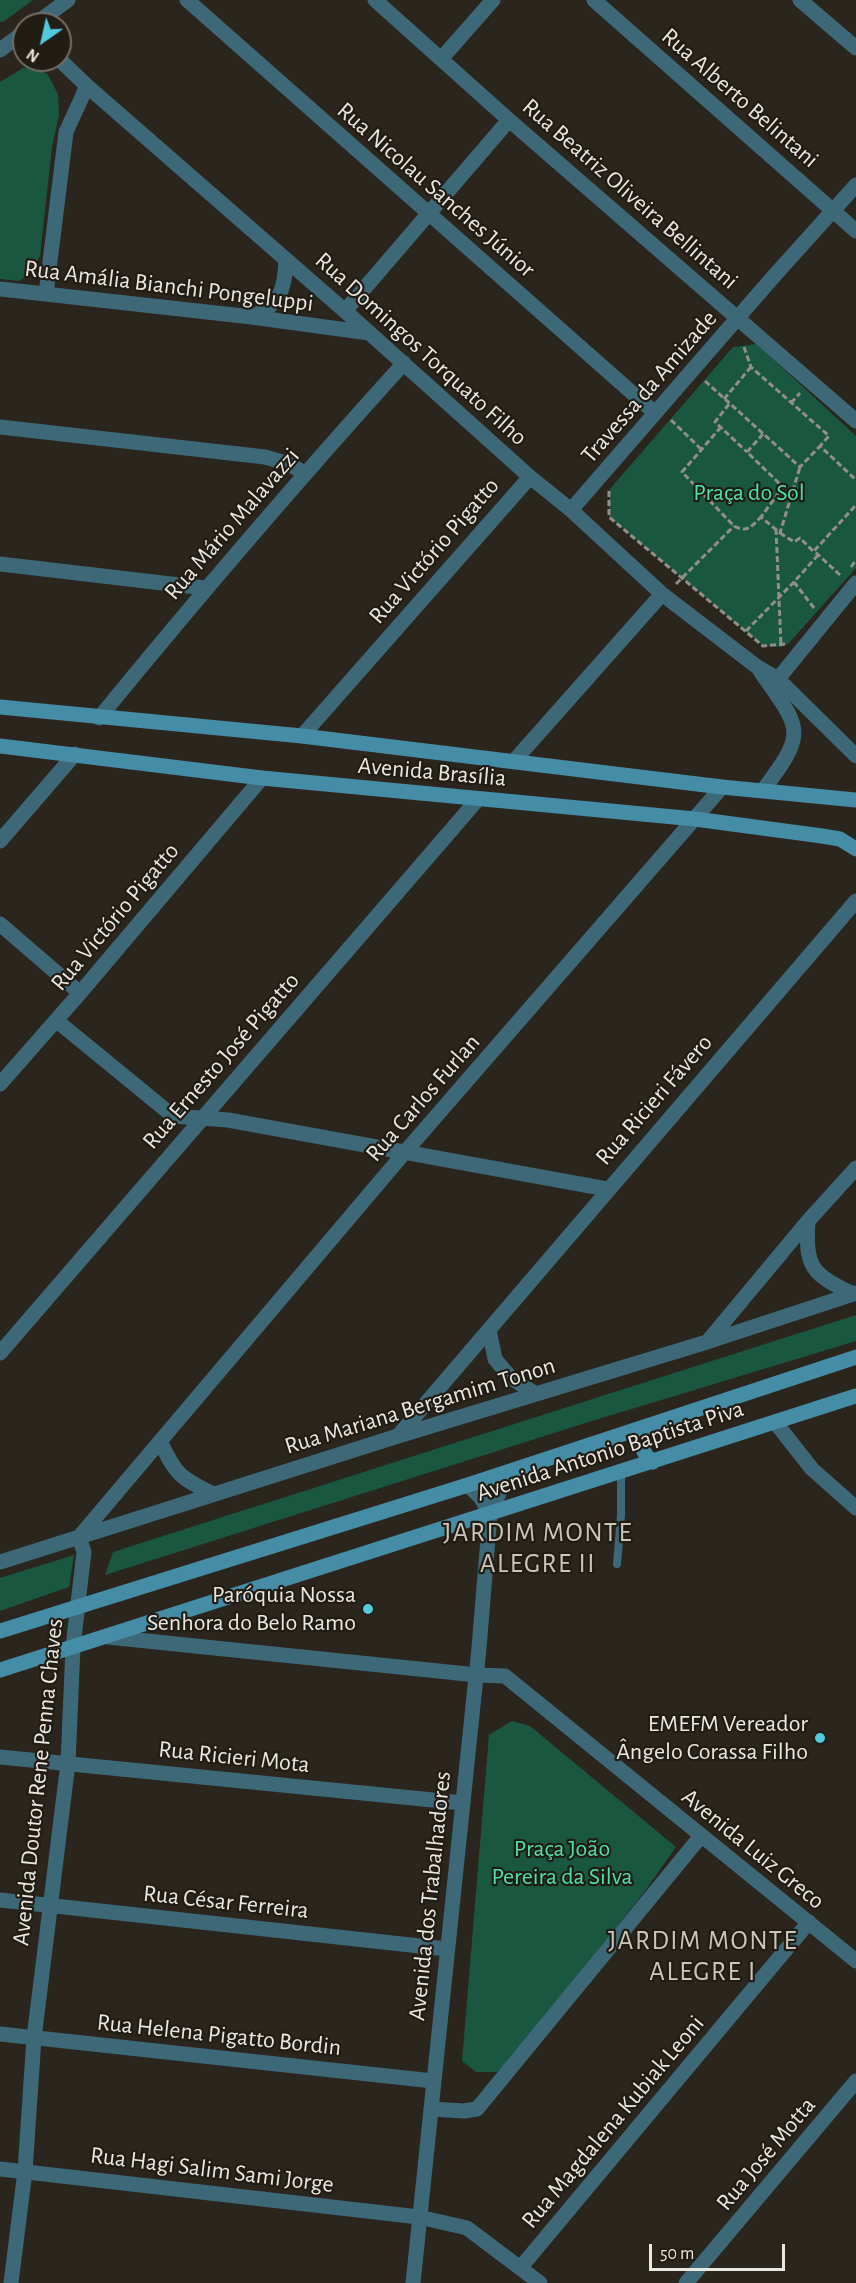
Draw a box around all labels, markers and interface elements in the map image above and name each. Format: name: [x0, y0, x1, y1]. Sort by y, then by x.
north arrow: [12, 12, 72, 72]
street label: Rua Alberto Belintani: [656, 22, 824, 174]
text: N: [24, 46, 42, 65]
street label: Rua Beatriz Oliveira Bellintani: [516, 92, 744, 296]
street label: Rua Nicolau Sanches Júnior: [331, 96, 541, 284]
street label: Rua Domingos Torquato Filho: [309, 246, 533, 452]
street label: Rua Amália Bianchi Pongeluppi: [23, 254, 315, 318]
street label: Travessa da Amizade: [575, 305, 723, 469]
street label: Rua Mário Malavazzi: [158, 442, 306, 606]
street label: Rua Victório Pigatto: [363, 472, 505, 630]
park label: Praça do Sol: [693, 479, 805, 507]
street label: Avenida Brasília: [357, 751, 507, 793]
street label: Rua Victório Pigatto: [45, 837, 185, 997]
street label: Rua Ernesto José Pigatto: [136, 967, 306, 1155]
street label: Rua Carlos Furlan: [360, 1028, 486, 1168]
street label: Rua Ricieri Fávero: [589, 1029, 719, 1171]
street label: Rua Mariana Bergamim Tonon: [281, 1351, 559, 1461]
street label: Avenida Antonio Baptista Piva: [473, 1394, 747, 1508]
district label: JARDIM MONTE ALEGRE II: [443, 1517, 633, 1580]
place label: Paróquia Nossa Senhora do Belo Ramo: [147, 1581, 356, 1637]
marker: Paróquia Nossa Senhora do Belo Ramo: [361, 1602, 375, 1616]
street label: Avenida Doutor Rene Penna Chaves: [7, 1617, 69, 1947]
place label: EMEFM Vereador Ângelo Corassa Filho: [616, 1710, 808, 1766]
marker: EMEFM Vereador Ângelo Corassa Filho: [813, 1731, 827, 1745]
street label: Rua Ricieri Mota: [157, 1735, 311, 1779]
street label: Avenida dos Trabalhadores: [403, 1770, 457, 2022]
street label: Avenida Luiz Greco: [676, 1783, 830, 1915]
park label: Praça João Pereira da Silva: [491, 1835, 633, 1891]
street label: Rua César Ferreira: [142, 1879, 310, 1925]
district label: JARDIM MONTE ALEGRE I: [608, 1925, 798, 1988]
street label: Rua Helena Pigatto Bordin: [95, 2008, 343, 2062]
street label: Rua Magdalena Kubiak Leoni: [515, 2010, 711, 2234]
street label: Rua José Motta: [710, 2091, 822, 2217]
street label: Rua Hagi Salim Sami Jorge: [89, 2141, 335, 2199]
scale bar: [652, 2232, 788, 2270]
text: 50 m: [660, 2245, 694, 2263]

